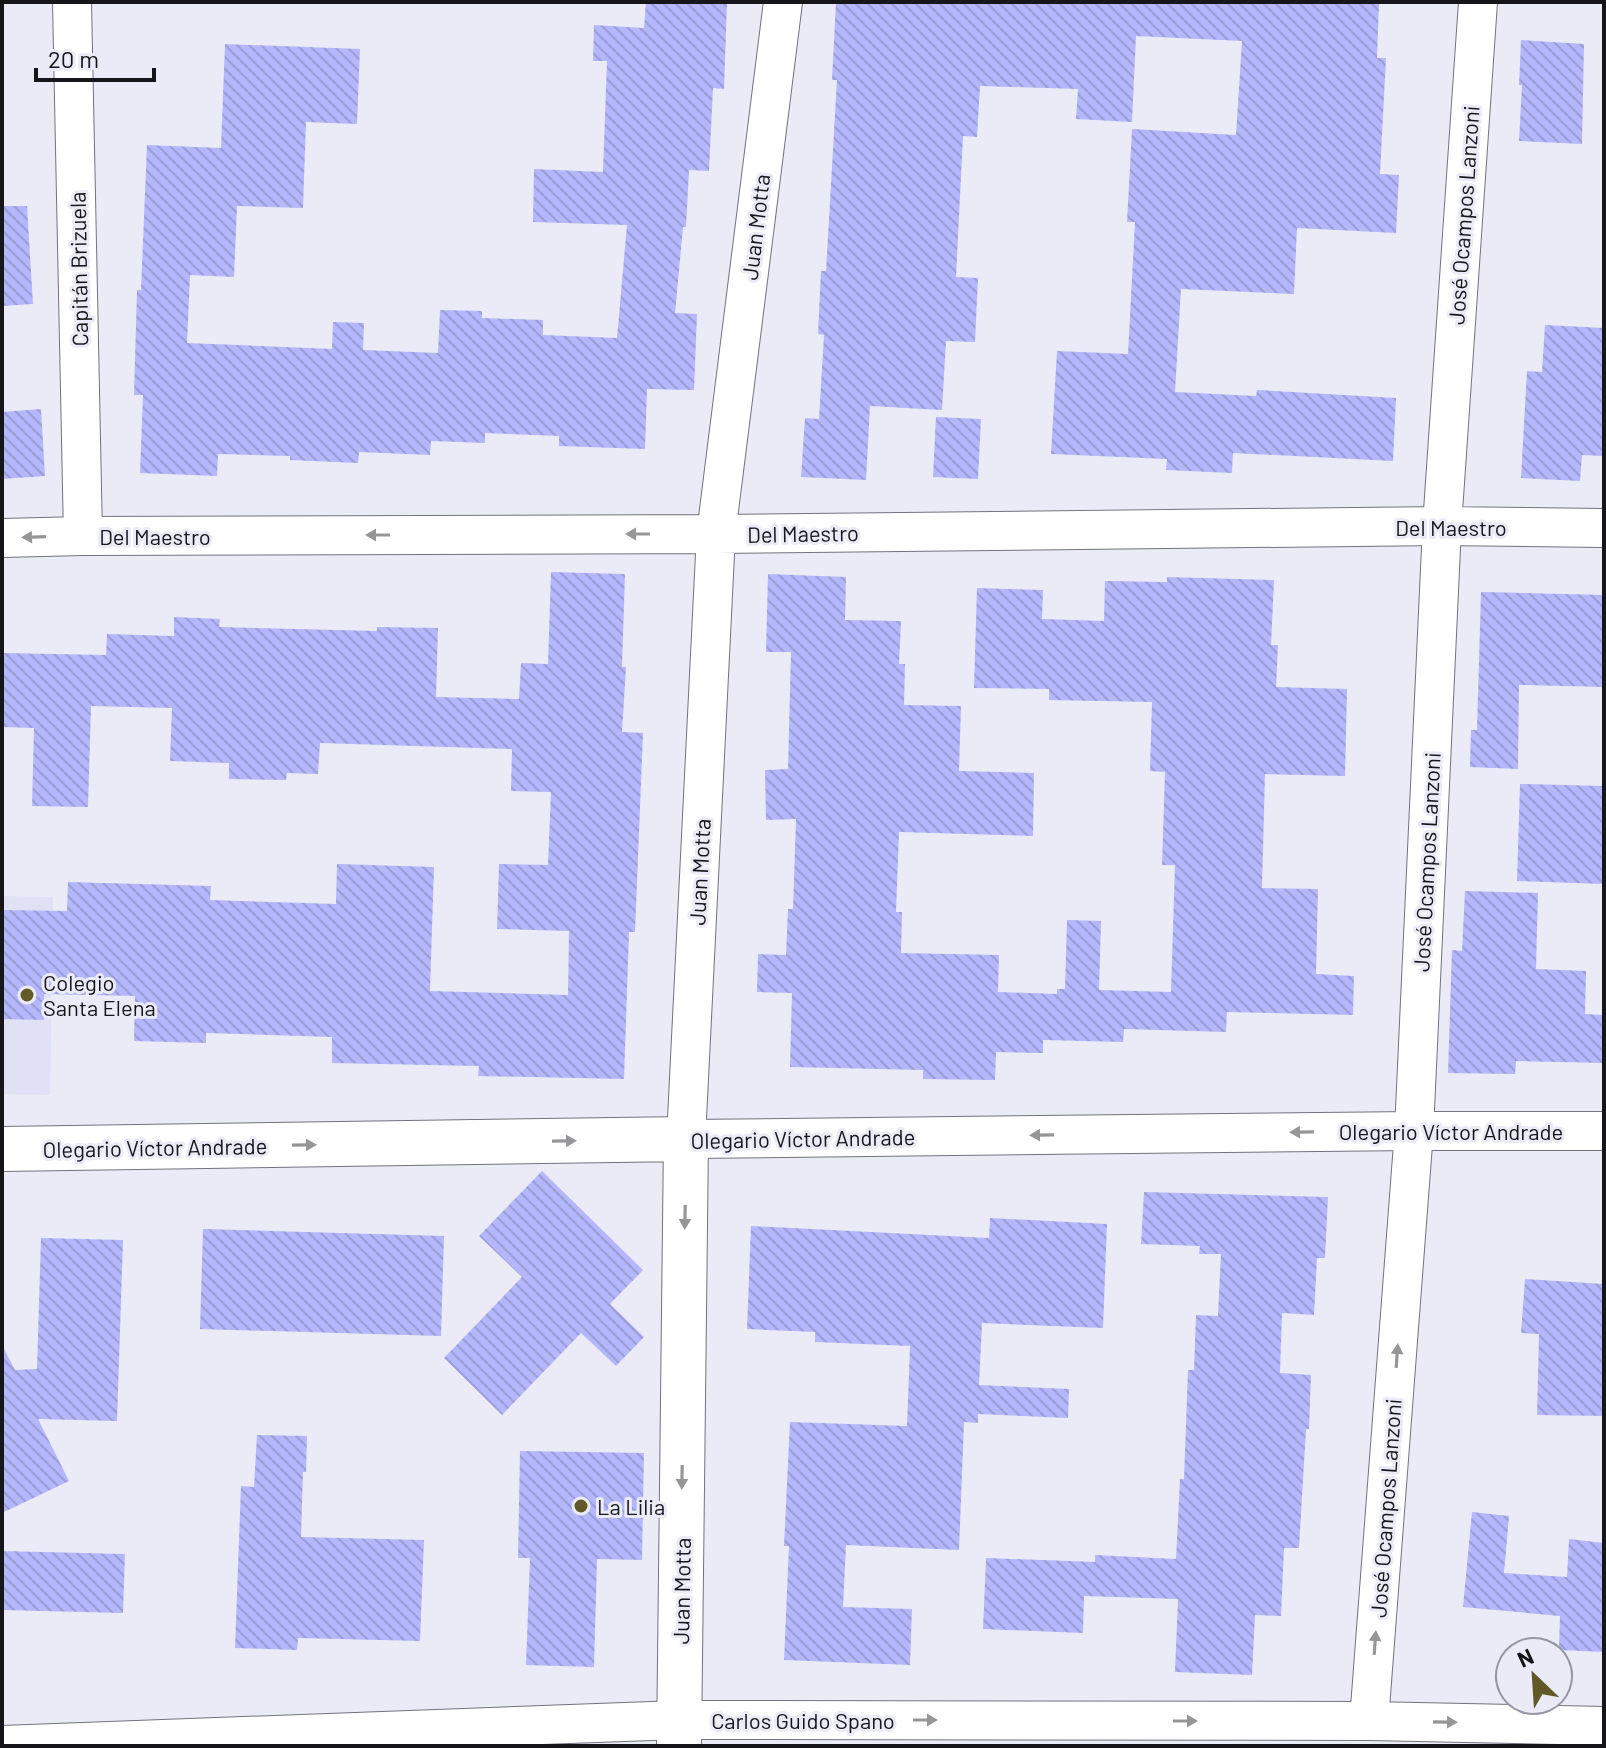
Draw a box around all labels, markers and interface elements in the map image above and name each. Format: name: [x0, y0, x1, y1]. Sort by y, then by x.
scale bar: [36, 32, 154, 82]
text: 20 m: [48, 44, 99, 73]
street label: José Ocampos Lanzoni: [1442, 104, 1484, 326]
street label: Juan Motta: [736, 172, 774, 282]
street label: Capitán Brizuela: [64, 191, 92, 347]
street label: Del Maestro: [1395, 514, 1507, 540]
street label: Del Maestro: [747, 519, 859, 547]
street label: Del Maestro: [99, 523, 211, 549]
one-way arrow: [625, 528, 650, 540]
one-way arrow: [365, 529, 390, 541]
one-way arrow: [21, 531, 46, 544]
street label: José Ocampos Lanzoni: [1407, 752, 1445, 972]
street label: Juan Motta: [683, 818, 715, 926]
place label: Colegio Santa Elena: [43, 969, 156, 1020]
marker: Colegio Santa Elena: [18, 986, 36, 1004]
street label: Olegario Víctor Andrade: [1339, 1118, 1563, 1144]
street label: Olegario Víctor Andrade: [690, 1123, 916, 1153]
one-way arrow: [1289, 1126, 1314, 1139]
one-way arrow: [1029, 1129, 1054, 1142]
street label: Olegario Víctor Andrade: [42, 1132, 268, 1162]
one-way arrow: [552, 1135, 577, 1147]
one-way arrow: [292, 1138, 317, 1151]
one-way arrow: [679, 1205, 691, 1230]
one-way arrow: [1391, 1343, 1404, 1368]
street label: José Ocampos Lanzoni: [1364, 1397, 1406, 1619]
one-way arrow: [676, 1465, 688, 1490]
place label: La Lilia: [597, 1493, 665, 1519]
marker: La Lilia: [572, 1497, 590, 1515]
street label: Juan Motta: [667, 1537, 695, 1645]
one-way arrow: [1369, 1630, 1382, 1655]
north arrow: [1494, 1636, 1574, 1716]
text: N: [1513, 1642, 1537, 1672]
street label: Carlos Guido Spano: [711, 1707, 895, 1733]
one-way arrow: [913, 1714, 938, 1726]
one-way arrow: [1173, 1715, 1198, 1727]
one-way arrow: [1433, 1716, 1458, 1729]

